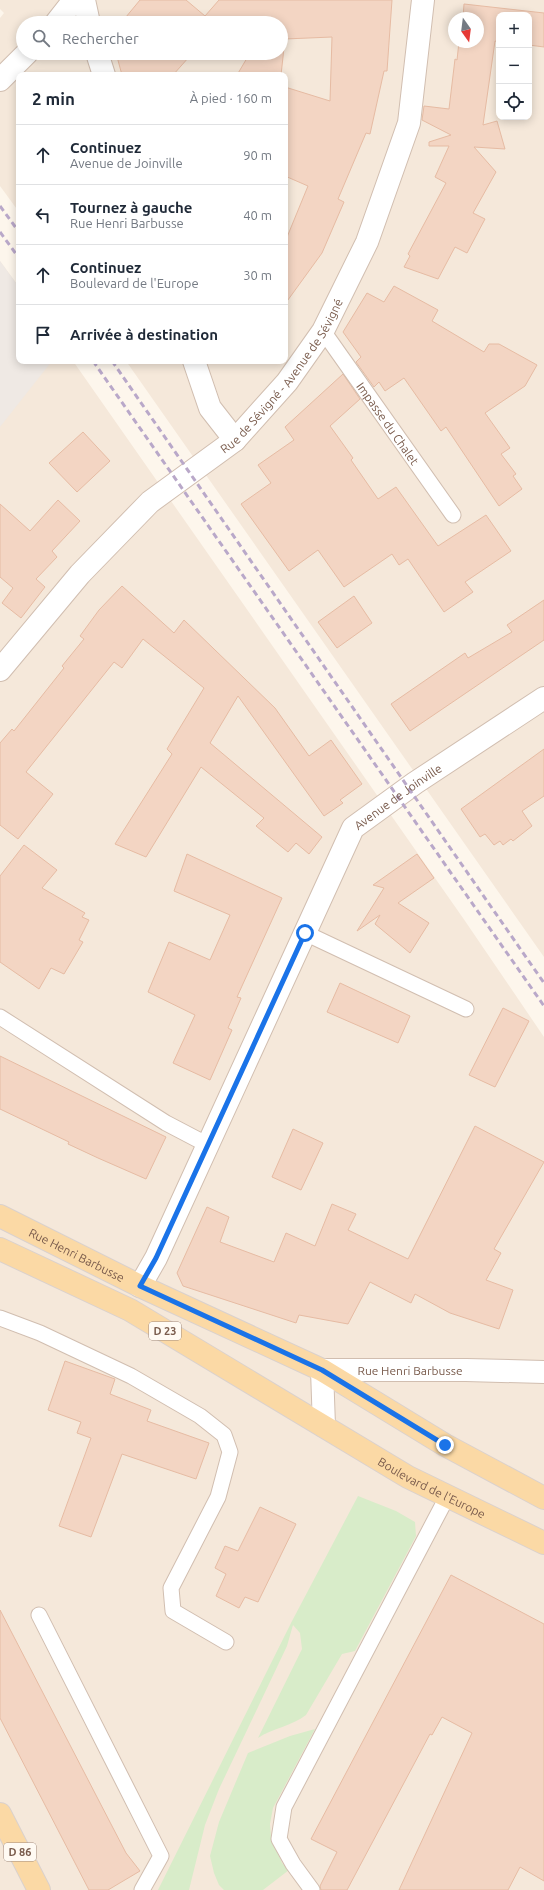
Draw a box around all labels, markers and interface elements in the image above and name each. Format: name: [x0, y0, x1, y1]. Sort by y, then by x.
north arrow: [448, 12, 484, 48]
map controls: [496, 12, 532, 120]
button: +: [496, 12, 532, 48]
search box: [16, 16, 288, 60]
icon: search: [30, 27, 52, 49]
text: Rechercher: [62, 30, 139, 47]
button: −: [496, 48, 532, 84]
button: locate: [496, 84, 532, 120]
text: 2 min: [32, 89, 75, 108]
text: À pied · 160 m: [190, 91, 272, 105]
text: Continuez: [70, 139, 141, 156]
icon: ahead: [32, 144, 54, 166]
text: 90 m: [243, 148, 272, 162]
text: Avenue de Joinville: [70, 156, 183, 170]
text: Tournez à gauche: [70, 199, 193, 216]
icon: left: [32, 204, 54, 226]
text: 40 m: [243, 208, 272, 222]
text: Rue Henri Barbusse: [70, 216, 184, 230]
text: Continuez: [70, 259, 141, 276]
icon: ahead: [32, 264, 54, 286]
text: 30 m: [243, 268, 272, 282]
text: Boulevard de l'Europe: [70, 276, 199, 290]
street label: Rue de Sévigné - Avenue de Sévigné: [217, 296, 345, 455]
icon: arrive: [32, 324, 54, 346]
text: Arrivée à destination: [70, 326, 218, 343]
street label: Impasse du Chalet: [355, 380, 422, 467]
street label: Avenue de Joinville: [351, 761, 444, 832]
route start: [296, 924, 314, 942]
street label: Rue Henri Barbusse: [27, 1225, 127, 1284]
road number: D 23: [149, 1322, 181, 1340]
street label: Rue Henri Barbusse: [357, 1364, 463, 1377]
route end: [436, 1436, 454, 1454]
street label: Boulevard de l'Europe: [376, 1454, 488, 1520]
road number: D 86: [4, 1843, 36, 1861]

